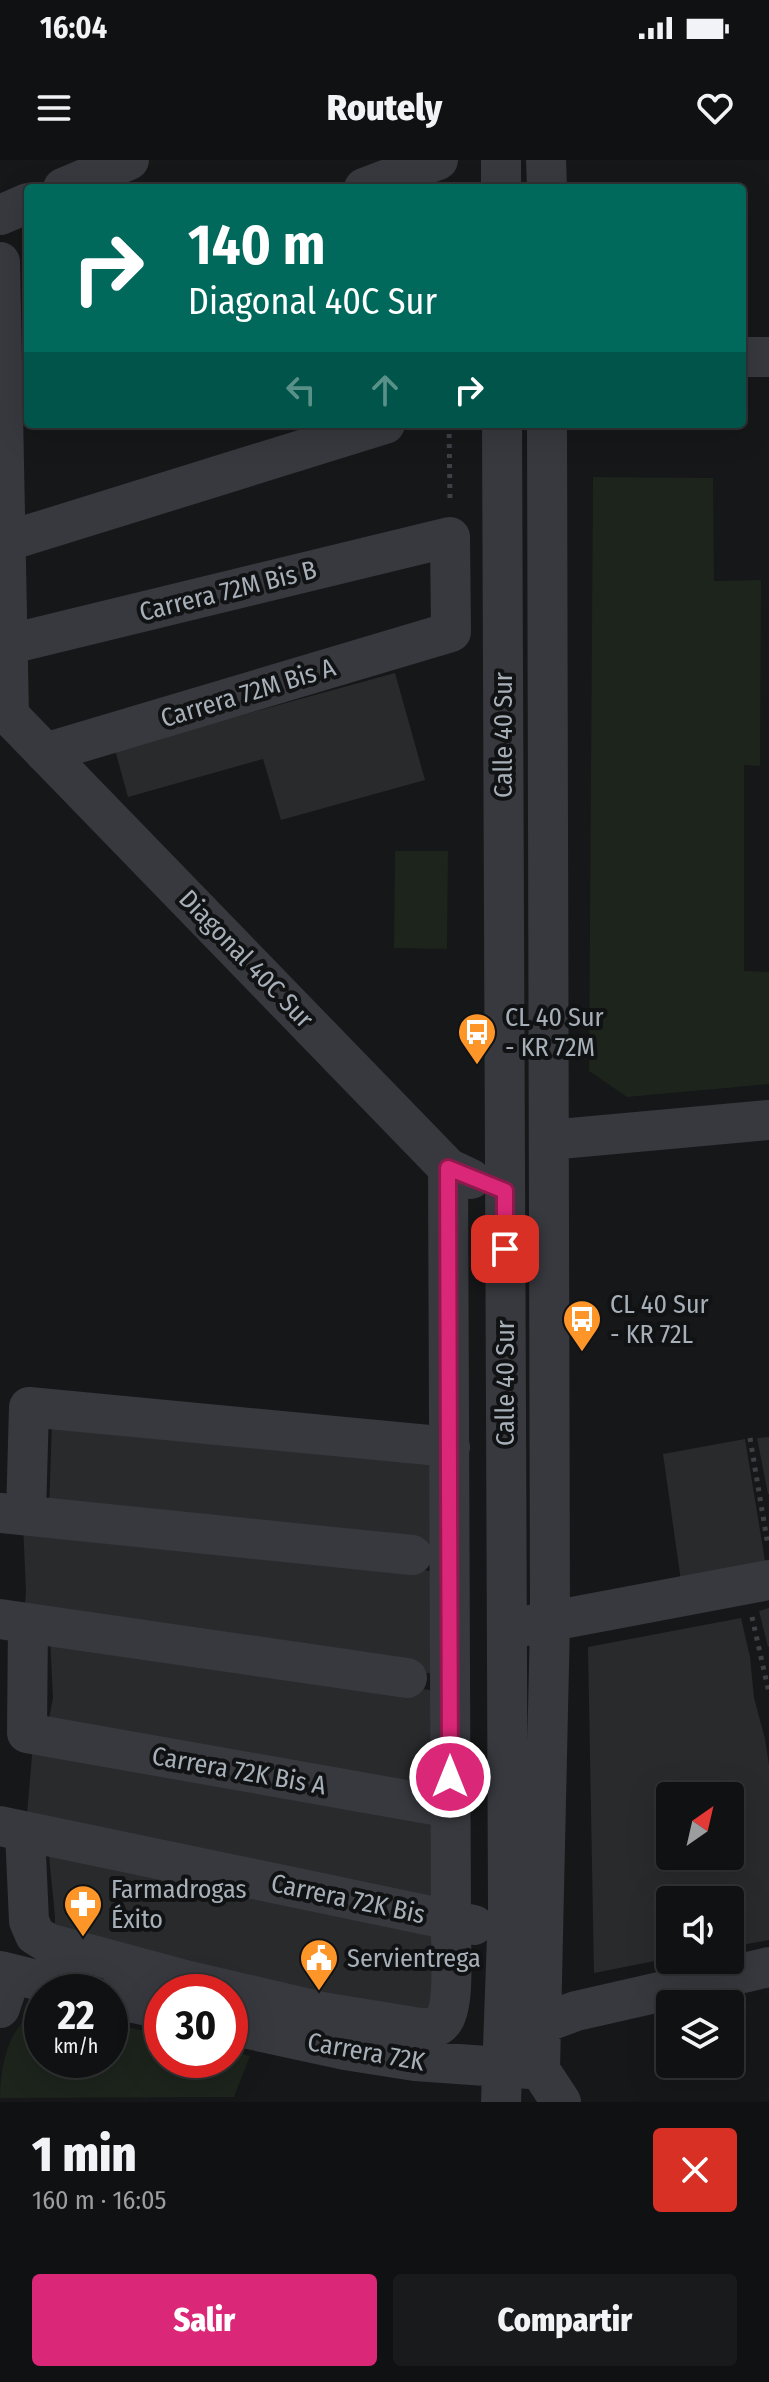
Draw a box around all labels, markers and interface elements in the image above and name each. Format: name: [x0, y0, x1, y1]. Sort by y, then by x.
text: 16:04: [40, 10, 107, 46]
icon: menu: [32, 86, 76, 130]
text: Routely: [327, 86, 442, 130]
icon: heart: [693, 86, 737, 130]
text: 140 m: [188, 212, 325, 279]
icon: right: [56, 216, 160, 320]
text: Diagonal 40C Sur: [188, 280, 437, 324]
icon: left: [279, 368, 323, 412]
icon: ahead: [363, 368, 407, 412]
icon: right: [447, 368, 491, 412]
street label: Carrera 72M Bis B: [136, 554, 320, 628]
street label: Carrera 72M Bis A: [157, 652, 339, 734]
street label: Calle 40 Sur: [488, 672, 519, 798]
street label: Diagonal 40C Sur: [172, 884, 320, 1034]
place label: CL 40 Sur - KR 72M: [505, 1002, 604, 1063]
bus stop icon: CL 40 Sur - KR 72M: [456, 1011, 498, 1066]
pin: [471, 1215, 539, 1283]
icon: arrive: [483, 1227, 527, 1271]
place label: CL 40 Sur - KR 72L: [610, 1289, 709, 1350]
bus stop icon: CL 40 Sur - KR 72L: [561, 1298, 603, 1353]
street label: Calle 40 Sur: [490, 1320, 521, 1446]
position arrow: [408, 1735, 492, 1819]
street label: Carrera 72K Bis A: [149, 1740, 329, 1802]
north arrow: [656, 1782, 744, 1870]
map controls: [656, 1782, 744, 2078]
street label: Carrera 72K Bis: [268, 1868, 428, 1930]
place label: Farmadrogas Éxito: [111, 1874, 247, 1935]
pharmacy icon: Farmadrogas Éxito: [62, 1883, 104, 1938]
button: sound: [656, 1886, 744, 1974]
public building icon: Servientrega: [298, 1937, 340, 1992]
place label: Servientrega: [347, 1943, 481, 1974]
speed limit sign: 30: [144, 1974, 248, 2078]
button: layers: [656, 1990, 744, 2078]
text: 22: [57, 1992, 95, 2040]
street label: Carrera 72K: [305, 2026, 427, 2078]
text: km/h: [54, 2034, 98, 2058]
text: 1 min: [32, 2126, 136, 2184]
button: close: [653, 2128, 737, 2212]
text: 160 m · 16:05: [32, 2185, 166, 2216]
button: Salir: [32, 2274, 377, 2366]
button: Compartir: [393, 2274, 737, 2366]

